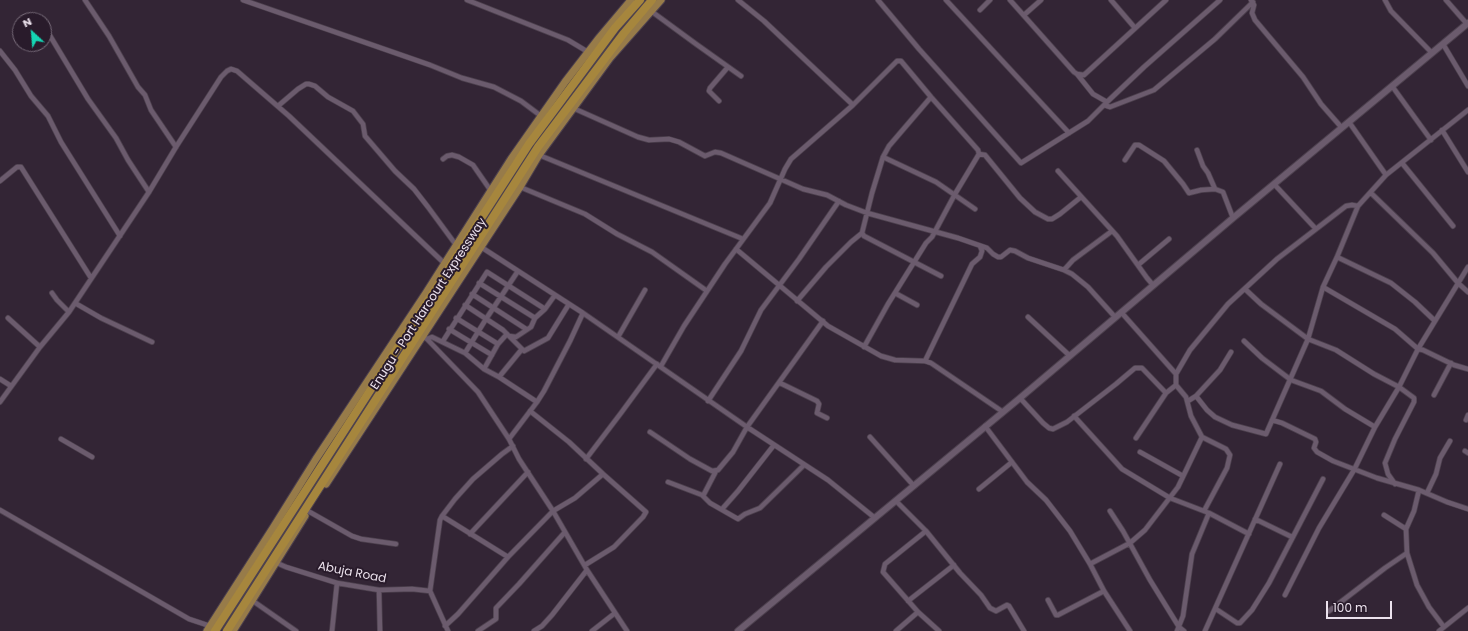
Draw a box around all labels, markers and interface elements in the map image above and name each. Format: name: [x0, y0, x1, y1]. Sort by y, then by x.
north arrow: [12, 12, 52, 52]
text: N: [20, 13, 34, 31]
street label: Enugu - Port Harcourt Expressway: [368, 215, 490, 393]
street label: Abuja Road: [317, 559, 387, 587]
scale bar: [1328, 593, 1394, 619]
text: 100 m: [1333, 599, 1367, 616]

